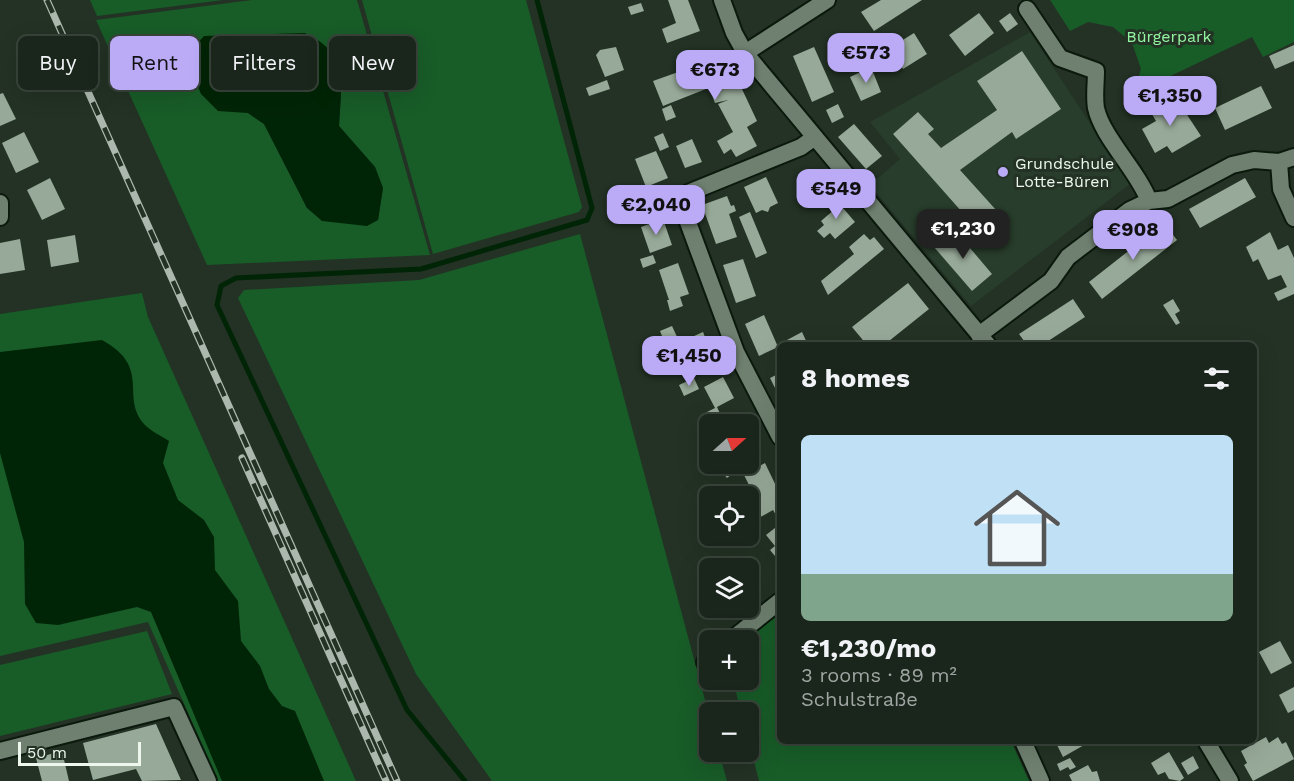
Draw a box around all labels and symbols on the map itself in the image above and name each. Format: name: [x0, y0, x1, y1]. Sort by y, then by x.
park label: Bürgerpark: [1126, 27, 1212, 46]
pin: €573: [830, 33, 902, 84]
pin: €673: [679, 50, 751, 101]
pin: €1,350: [1121, 76, 1219, 127]
place label: Grundschule Lotte-Büren: [1015, 154, 1114, 191]
marker: Grundschule Lotte-Büren: [996, 165, 1010, 179]
pin: €549: [800, 169, 872, 220]
pin: €2,040: [607, 185, 705, 236]
pin: €1,230: [914, 209, 1012, 260]
pin: €908: [1097, 210, 1169, 261]
pin: €1,450: [640, 336, 738, 387]
north arrow: [699, 414, 759, 474]
scale bar: [18, 739, 141, 766]

